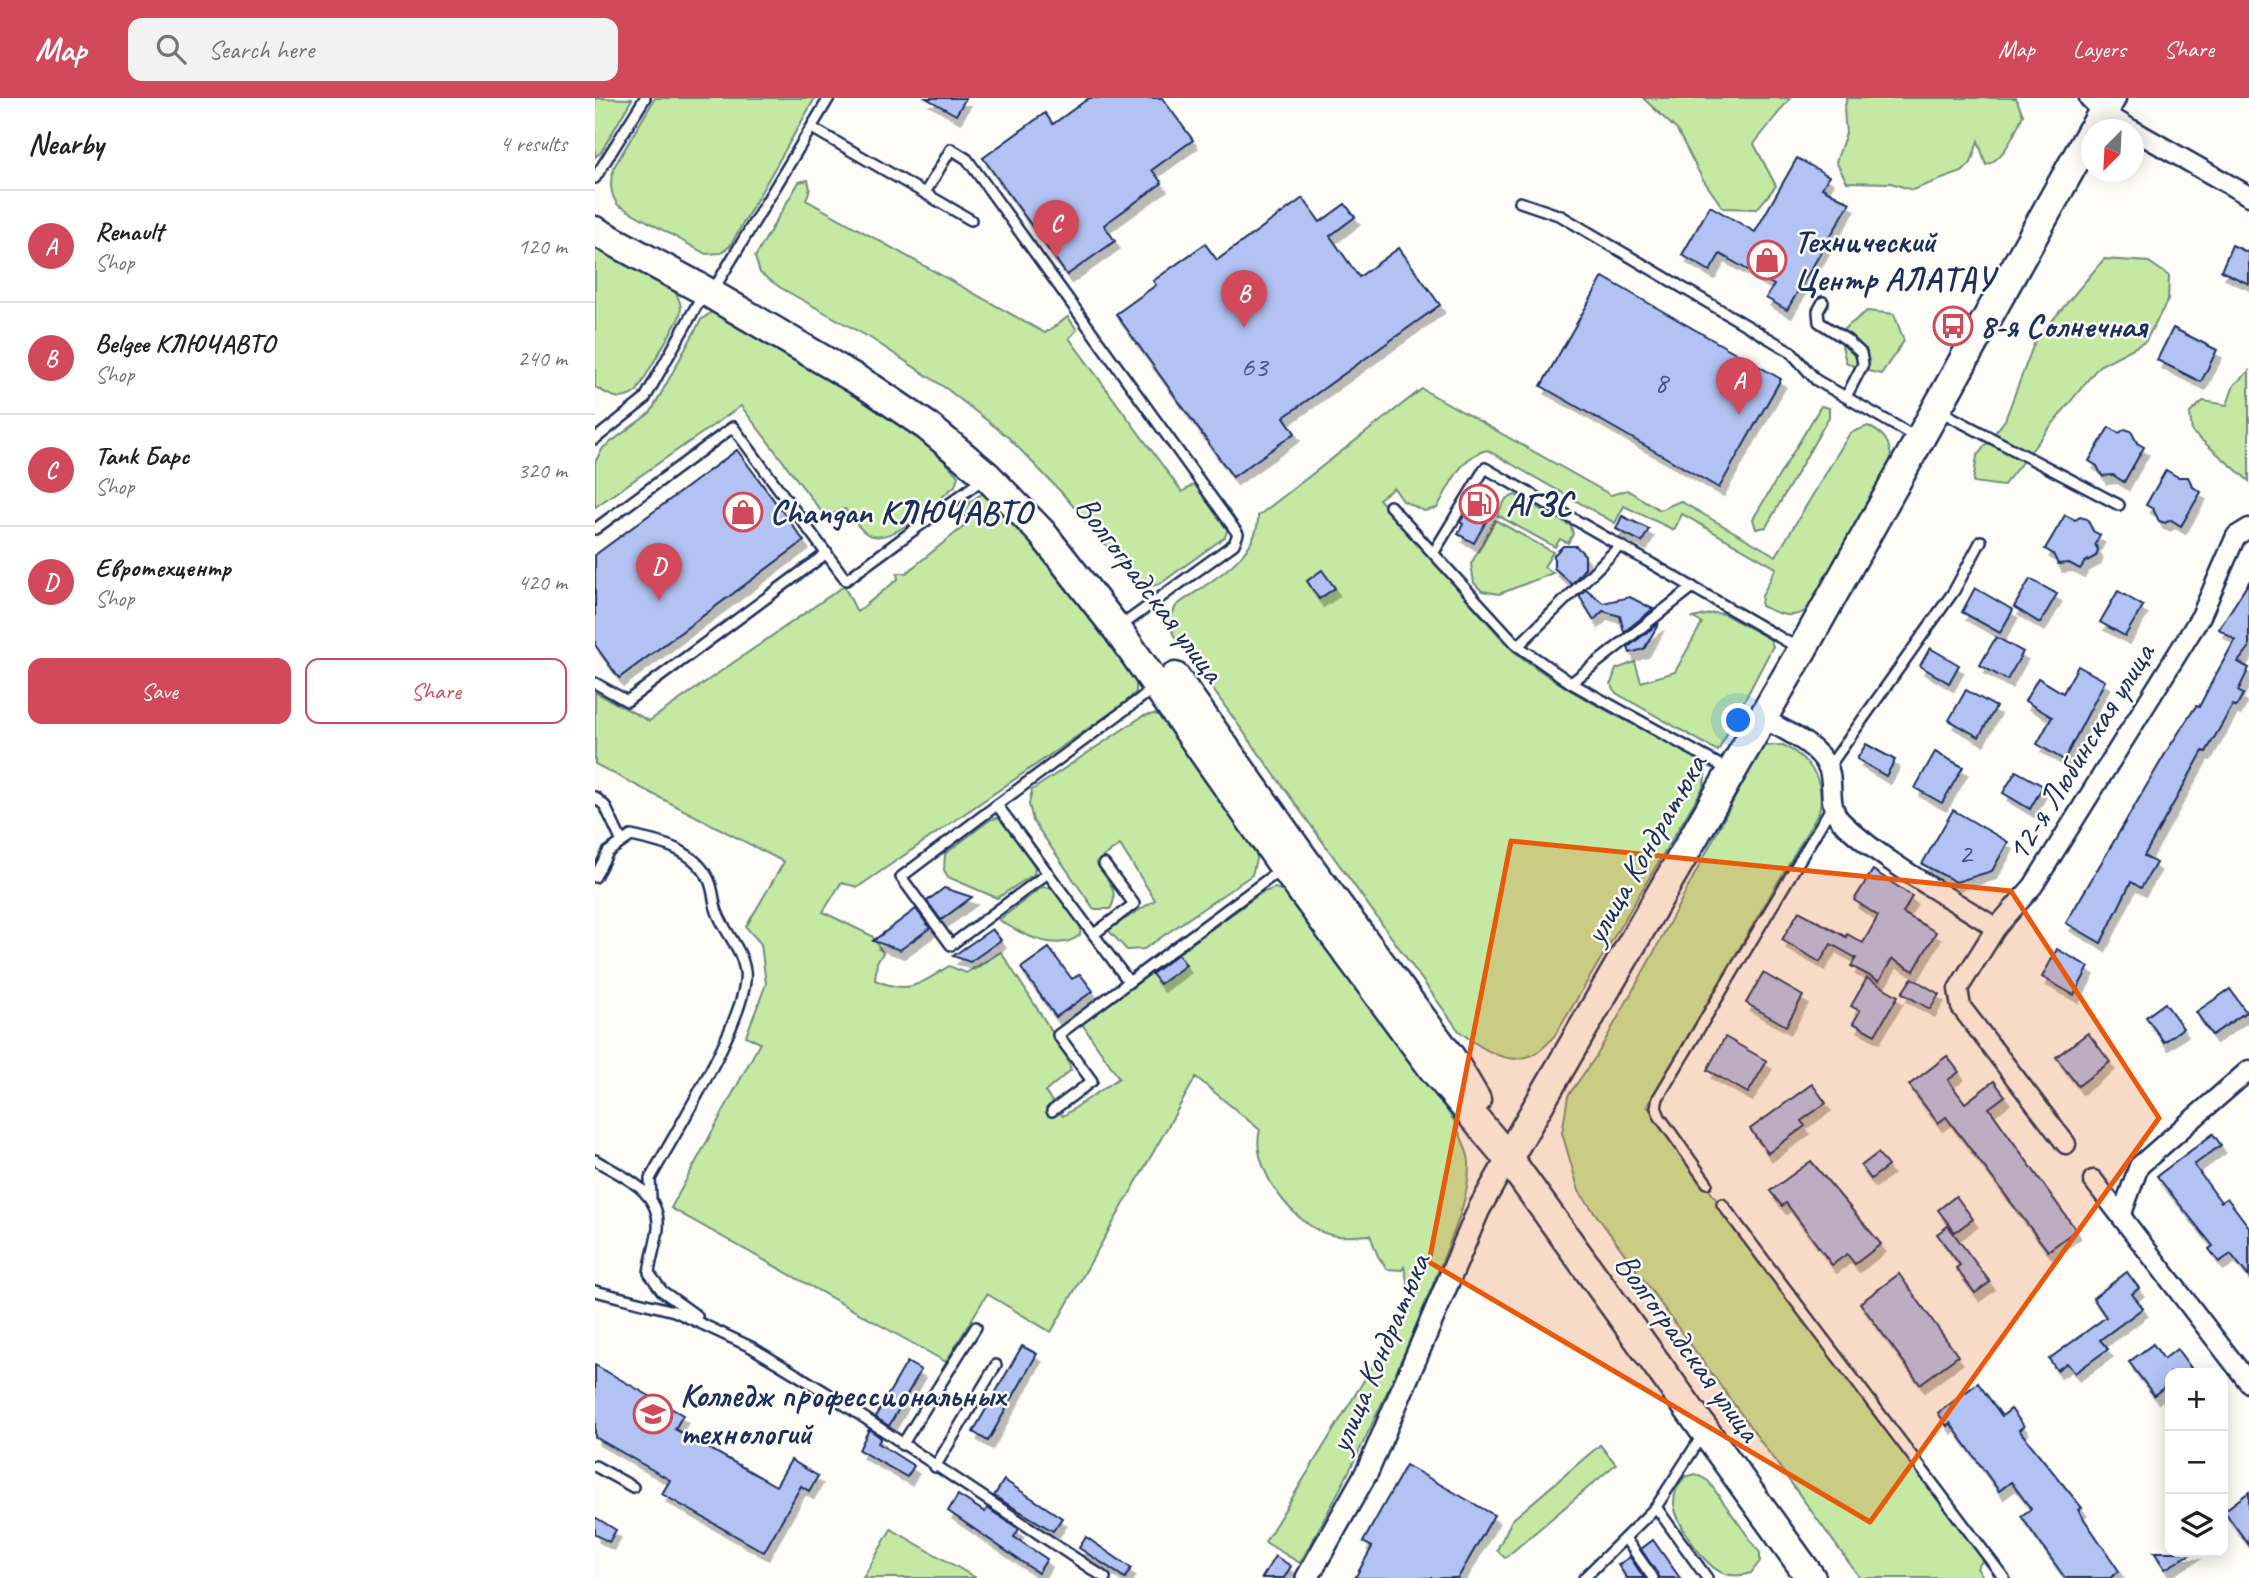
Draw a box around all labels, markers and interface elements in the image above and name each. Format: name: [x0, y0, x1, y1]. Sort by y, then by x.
search box: [128, 18, 618, 81]
text: Map: [35, 28, 86, 70]
icon: search: [152, 30, 190, 68]
text: Search here: [208, 33, 314, 66]
text: Map: [1998, 34, 2035, 64]
text: Layers: [2073, 34, 2126, 64]
text: Share: [2164, 34, 2214, 64]
north arrow: [2081, 119, 2144, 182]
text: Nearby: [28, 125, 104, 163]
text: 4 results: [500, 129, 567, 158]
pin: C: [1033, 200, 1079, 258]
text: Renault: [95, 215, 163, 248]
place label: Технический Центр АЛАТАУ: [1794, 220, 1999, 300]
text: A: [45, 232, 57, 261]
text: 120 m: [518, 232, 567, 261]
shop icon: Технический Центр АЛАТАУ: [1746, 239, 1788, 281]
text: Shop: [95, 248, 134, 277]
pin: B: [1221, 270, 1267, 328]
bus stop icon: 8-я Солнечная: [1932, 305, 1974, 347]
place label: 8-я Солнечная: [1980, 305, 2149, 347]
text: Belgee КЛЮЧАВТО: [95, 327, 275, 360]
text: B: [45, 344, 57, 373]
text: 240 m: [518, 344, 567, 373]
house number: 63: [1241, 347, 1270, 385]
pin: A: [1716, 357, 1762, 415]
text: Shop: [95, 360, 134, 389]
house number: 8: [1654, 363, 1670, 401]
text: Tank Барс: [95, 439, 189, 472]
text: C: [46, 456, 56, 485]
text: 320 m: [518, 456, 567, 485]
text: Shop: [95, 472, 134, 501]
fuel station icon: АГЗС: [1458, 483, 1500, 525]
place label: АГЗС: [1506, 483, 1576, 525]
street label: Волгоградская улица: [1066, 487, 1235, 692]
shop icon: Changan КЛЮЧАВТО: [722, 491, 764, 533]
place label: Changan КЛЮЧАВТО: [770, 491, 1036, 533]
pin: D: [636, 543, 682, 601]
text: Евротехцентр: [95, 551, 231, 584]
text: D: [44, 568, 58, 597]
text: 420 m: [518, 568, 567, 597]
text: Shop: [95, 584, 134, 613]
street label: 12-я Любинская улица: [1996, 634, 2165, 869]
button: Save: [28, 658, 291, 724]
button: Share: [305, 658, 567, 724]
your location: [1721, 703, 1755, 737]
street label: улица Кондратюка: [1573, 744, 1718, 953]
house number: 2: [1958, 834, 1974, 872]
street label: Волгоградская улица: [1605, 1244, 1772, 1451]
street label: улица Кондратюка: [1317, 1245, 1441, 1461]
map controls: [2165, 1368, 2228, 1557]
button: +: [2165, 1368, 2228, 1431]
place label: Колледж профессиональных технологий: [680, 1374, 1007, 1454]
school or university icon: Колледж профессиональных технологий: [632, 1393, 674, 1435]
button: −: [2165, 1431, 2228, 1494]
button: layers: [2165, 1494, 2228, 1557]

